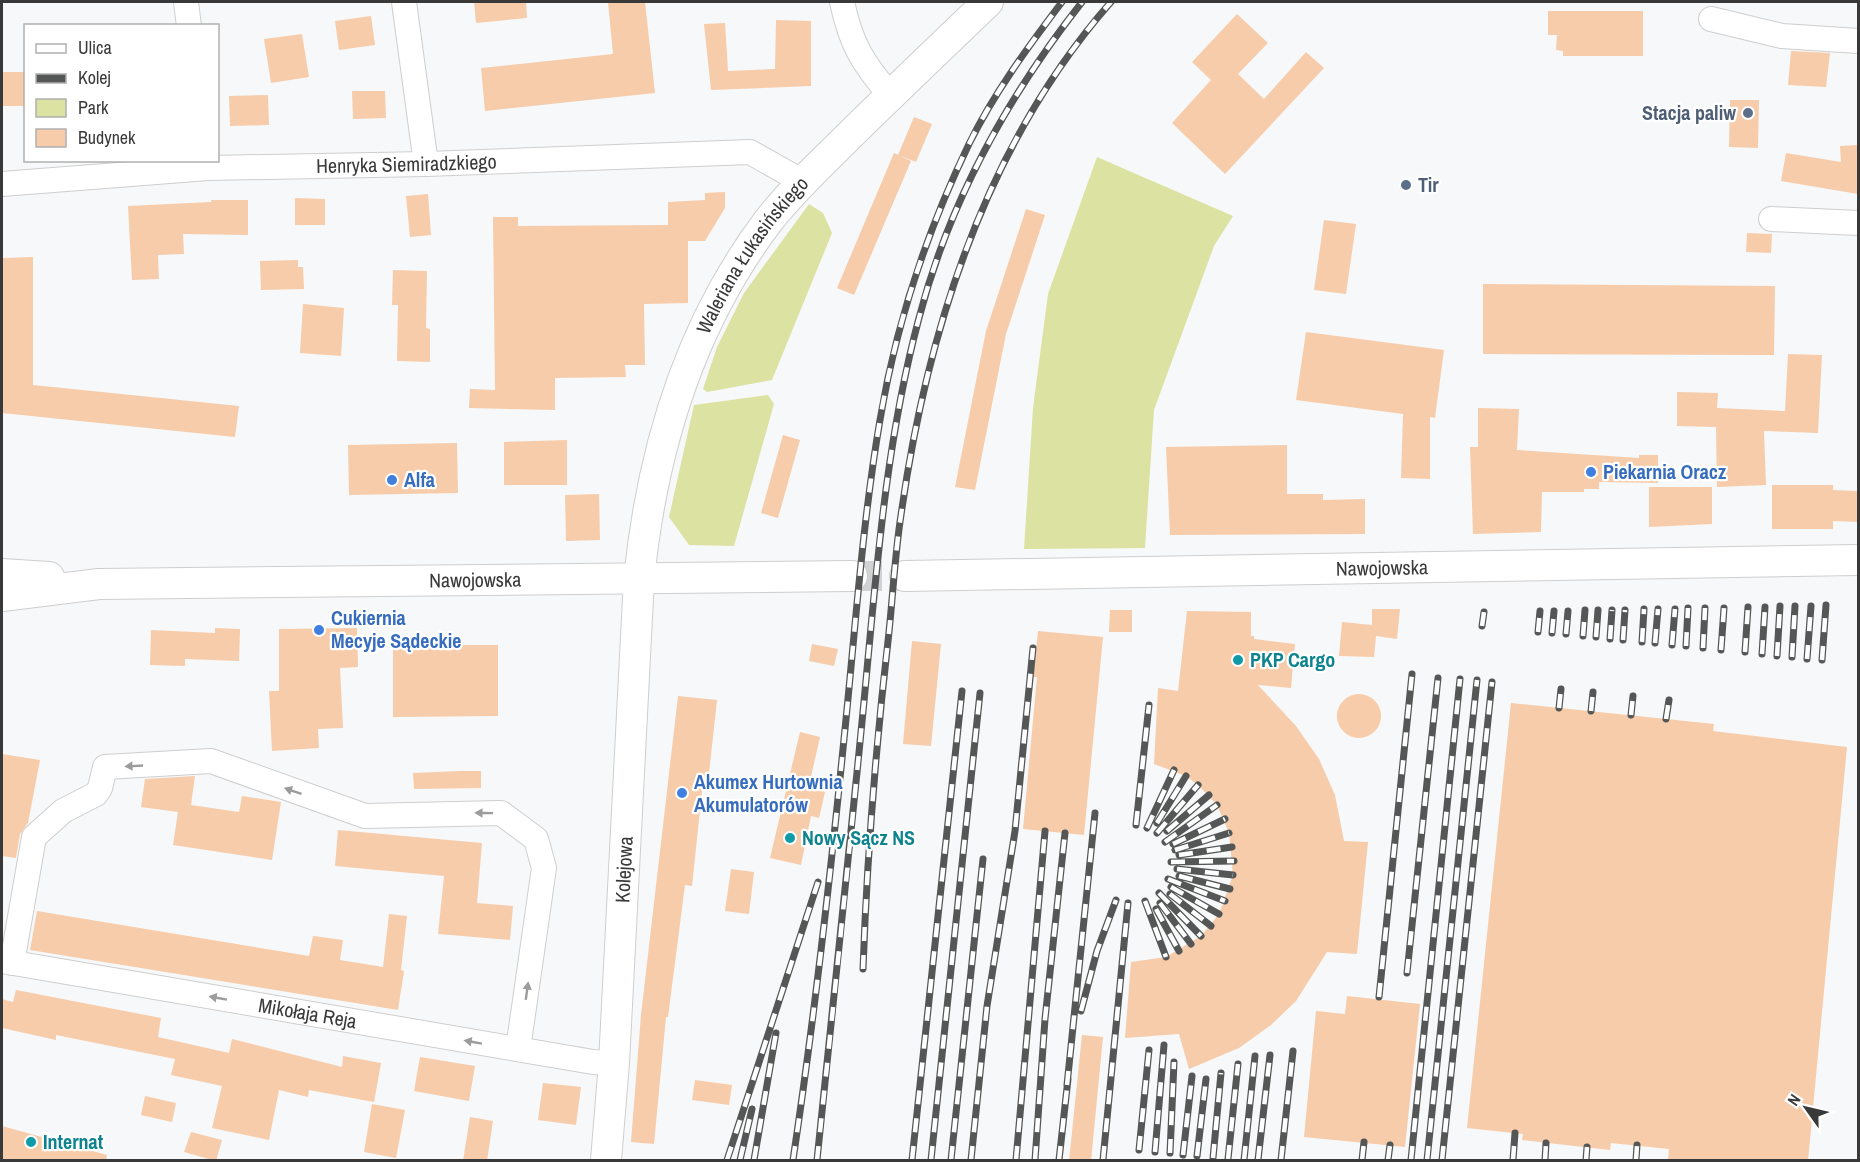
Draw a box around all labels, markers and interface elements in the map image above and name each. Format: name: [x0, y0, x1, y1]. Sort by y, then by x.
legend: [24, 24, 219, 162]
text: Ulica: [78, 35, 112, 60]
text: Kolej: [78, 65, 111, 90]
text: Park: [78, 95, 109, 120]
place label: Stacja paliw: [1642, 99, 1736, 126]
marker: Stacja paliw: [1741, 106, 1755, 120]
text: Budynek: [78, 125, 136, 150]
street label: Henryka Siemiradzkiego: [316, 147, 497, 179]
street label: Waleriana Łukasińskiego: [690, 170, 814, 338]
place label: Tir: [1418, 171, 1439, 198]
marker: Tir: [1399, 178, 1413, 192]
place label: Piekarnia Oracz: [1603, 458, 1726, 485]
marker: Piekarnia Oracz: [1584, 465, 1598, 479]
place label: Alfa: [404, 466, 435, 493]
marker: Alfa: [385, 473, 399, 487]
street label: Nawojowska: [1336, 553, 1428, 582]
street label: Nawojowska: [429, 566, 521, 593]
place label: Cukiernia Mecyje Sądeckie: [331, 604, 461, 654]
marker: Cukiernia Mecyje Sądeckie: [312, 623, 326, 637]
place label: PKP Cargo: [1250, 646, 1335, 673]
marker: PKP Cargo: [1231, 653, 1245, 667]
one-way arrow: [125, 761, 144, 770]
place label: Akumex Hurtownia Akumulatorów: [694, 768, 843, 818]
one-way arrow: [284, 785, 302, 795]
marker: Akumex Hurtownia Akumulatorów: [675, 786, 689, 800]
one-way arrow: [474, 808, 493, 818]
place label: Nowy Sącz NS: [802, 824, 915, 851]
marker: Nowy Sącz NS: [783, 831, 797, 845]
street label: Kolejowa: [608, 836, 639, 904]
one-way arrow: [522, 982, 531, 1001]
street label: Mikołaja Reja: [256, 991, 359, 1034]
one-way arrow: [209, 994, 228, 1003]
one-way arrow: [463, 1037, 482, 1046]
north arrow: [1776, 1078, 1836, 1138]
text: N: [1782, 1090, 1805, 1110]
place label: Internat: [43, 1128, 104, 1155]
marker: Internat: [24, 1135, 38, 1149]

